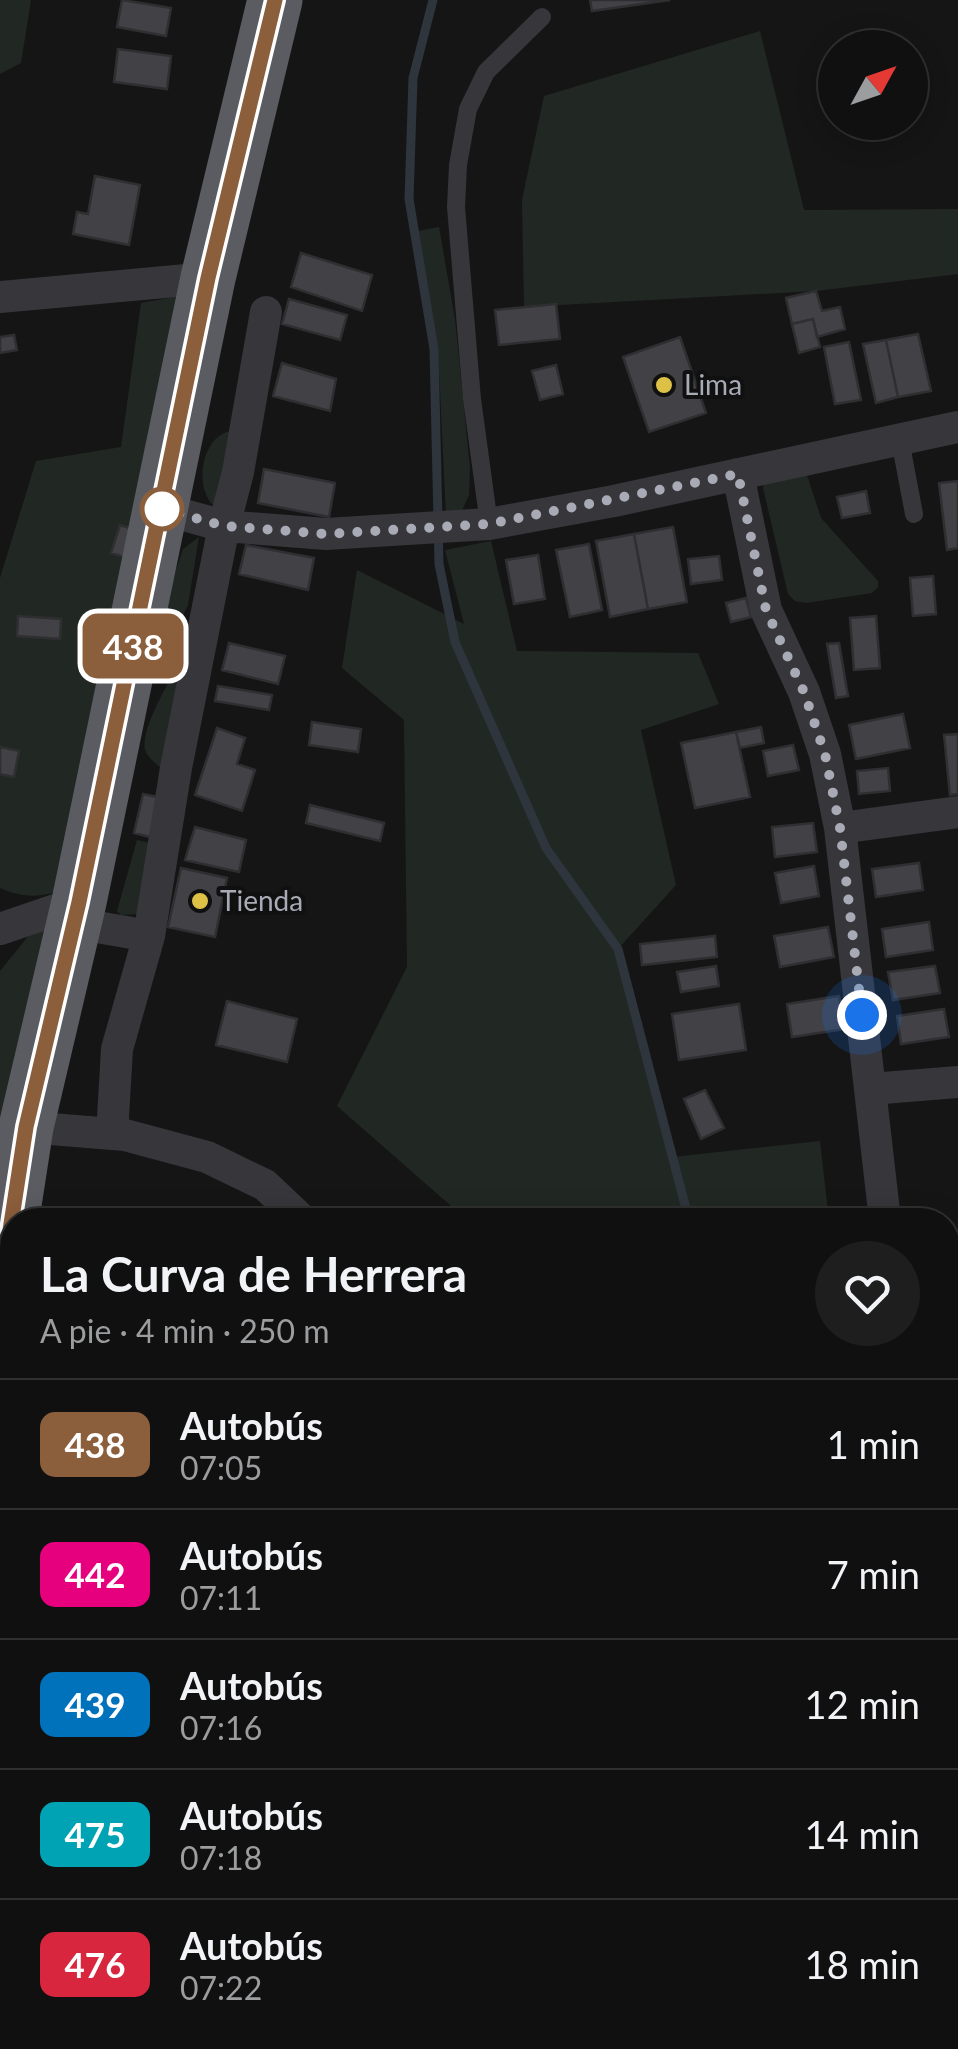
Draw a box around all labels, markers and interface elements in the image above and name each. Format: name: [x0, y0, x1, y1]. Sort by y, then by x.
north arrow: [818, 30, 928, 140]
map controls: [818, 30, 928, 140]
place label: Lima: [684, 367, 742, 401]
marker: Lima: [653, 374, 675, 396]
unlabelled marker: [141, 488, 183, 530]
line badge: 438: [76, 614, 190, 678]
text: 438: [103, 625, 163, 667]
place label: Tienda: [220, 883, 303, 917]
marker: Tienda: [189, 890, 211, 912]
your location: [837, 990, 887, 1040]
button: heart: [815, 1241, 920, 1346]
text: La Curva de Herrera: [40, 1245, 467, 1302]
text: A pie · 4 min · 250 m: [40, 1311, 330, 1350]
text: Autobús: [180, 1402, 323, 1448]
text: 1 min: [827, 1421, 920, 1467]
text: 438: [65, 1423, 125, 1465]
text: 07:05: [180, 1448, 262, 1487]
text: Autobús: [180, 1532, 323, 1578]
text: 7 min: [827, 1551, 920, 1597]
text: 442: [65, 1553, 125, 1595]
text: 07:11: [180, 1578, 262, 1617]
text: Autobús: [180, 1662, 323, 1708]
text: 12 min: [805, 1681, 920, 1727]
text: 439: [65, 1683, 125, 1725]
text: 07:16: [180, 1708, 262, 1747]
text: Autobús: [180, 1792, 323, 1838]
text: 14 min: [805, 1811, 920, 1857]
text: 475: [65, 1813, 125, 1855]
text: 07:18: [180, 1838, 262, 1877]
text: Autobús: [180, 1922, 323, 1968]
text: 18 min: [805, 1941, 920, 1987]
text: 476: [65, 1943, 125, 1985]
text: 07:22: [180, 1968, 262, 2007]

